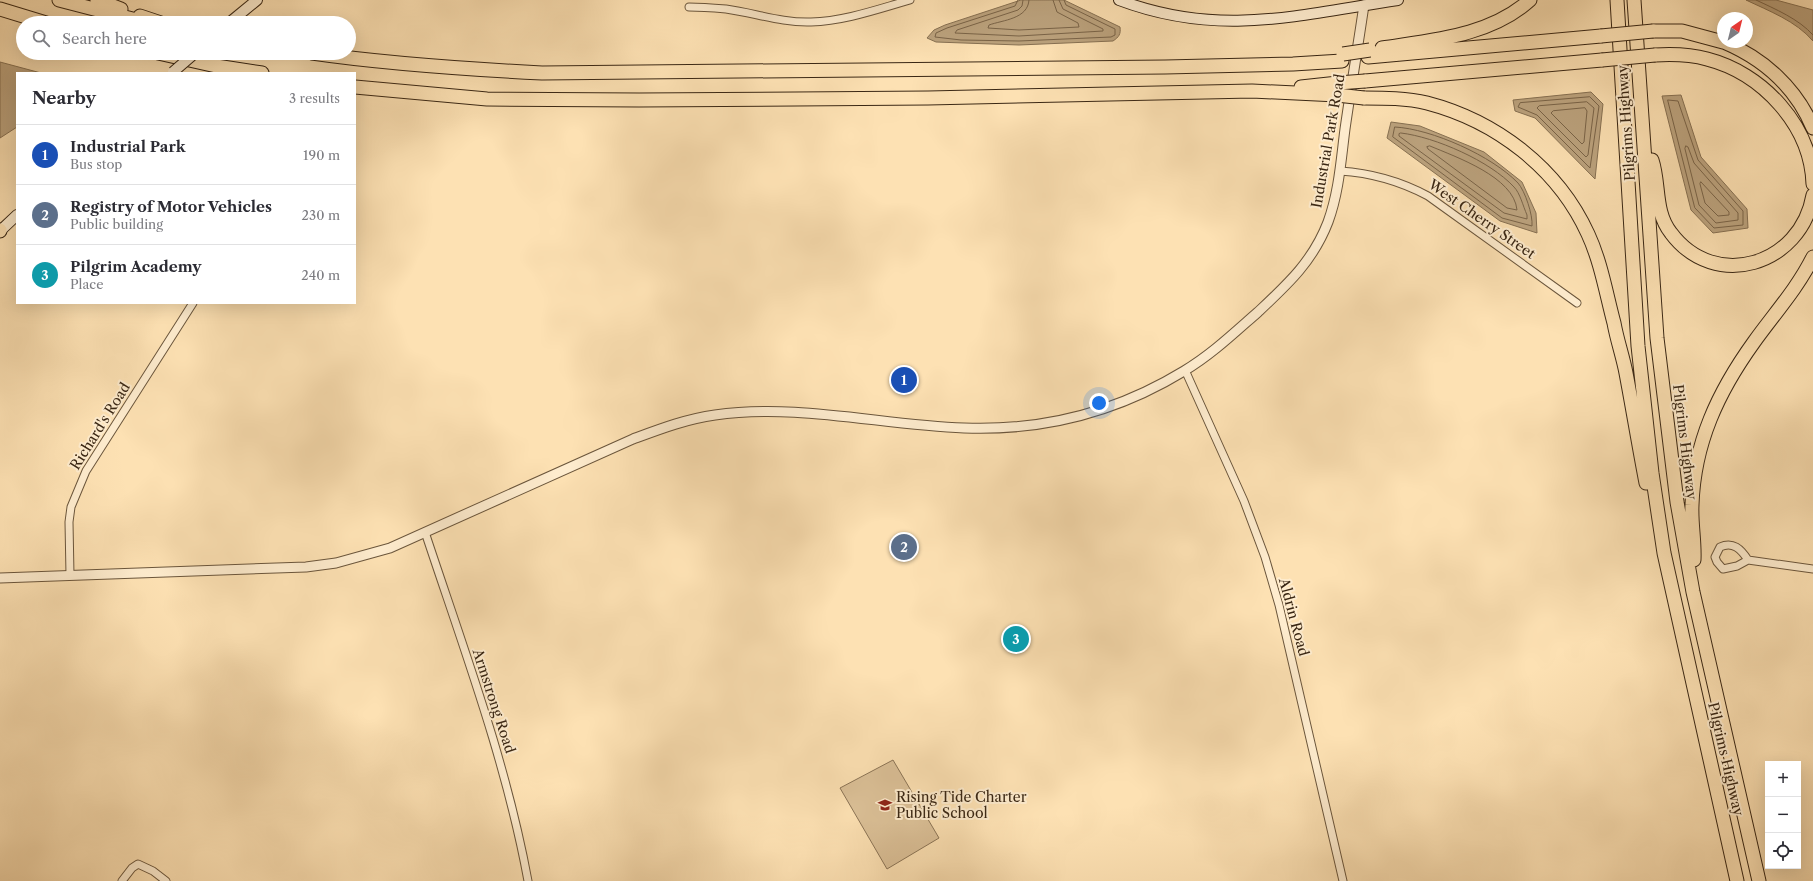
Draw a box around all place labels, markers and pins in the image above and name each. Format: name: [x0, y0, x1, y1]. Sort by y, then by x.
pin: 1: [891, 365, 917, 395]
pin: 2: [891, 532, 917, 562]
pin: 3: [1003, 624, 1029, 654]
place label: Rising Tide Charter Public School: [896, 788, 1027, 822]
school or university icon: Rising Tide Charter Public School: [877, 797, 893, 813]

